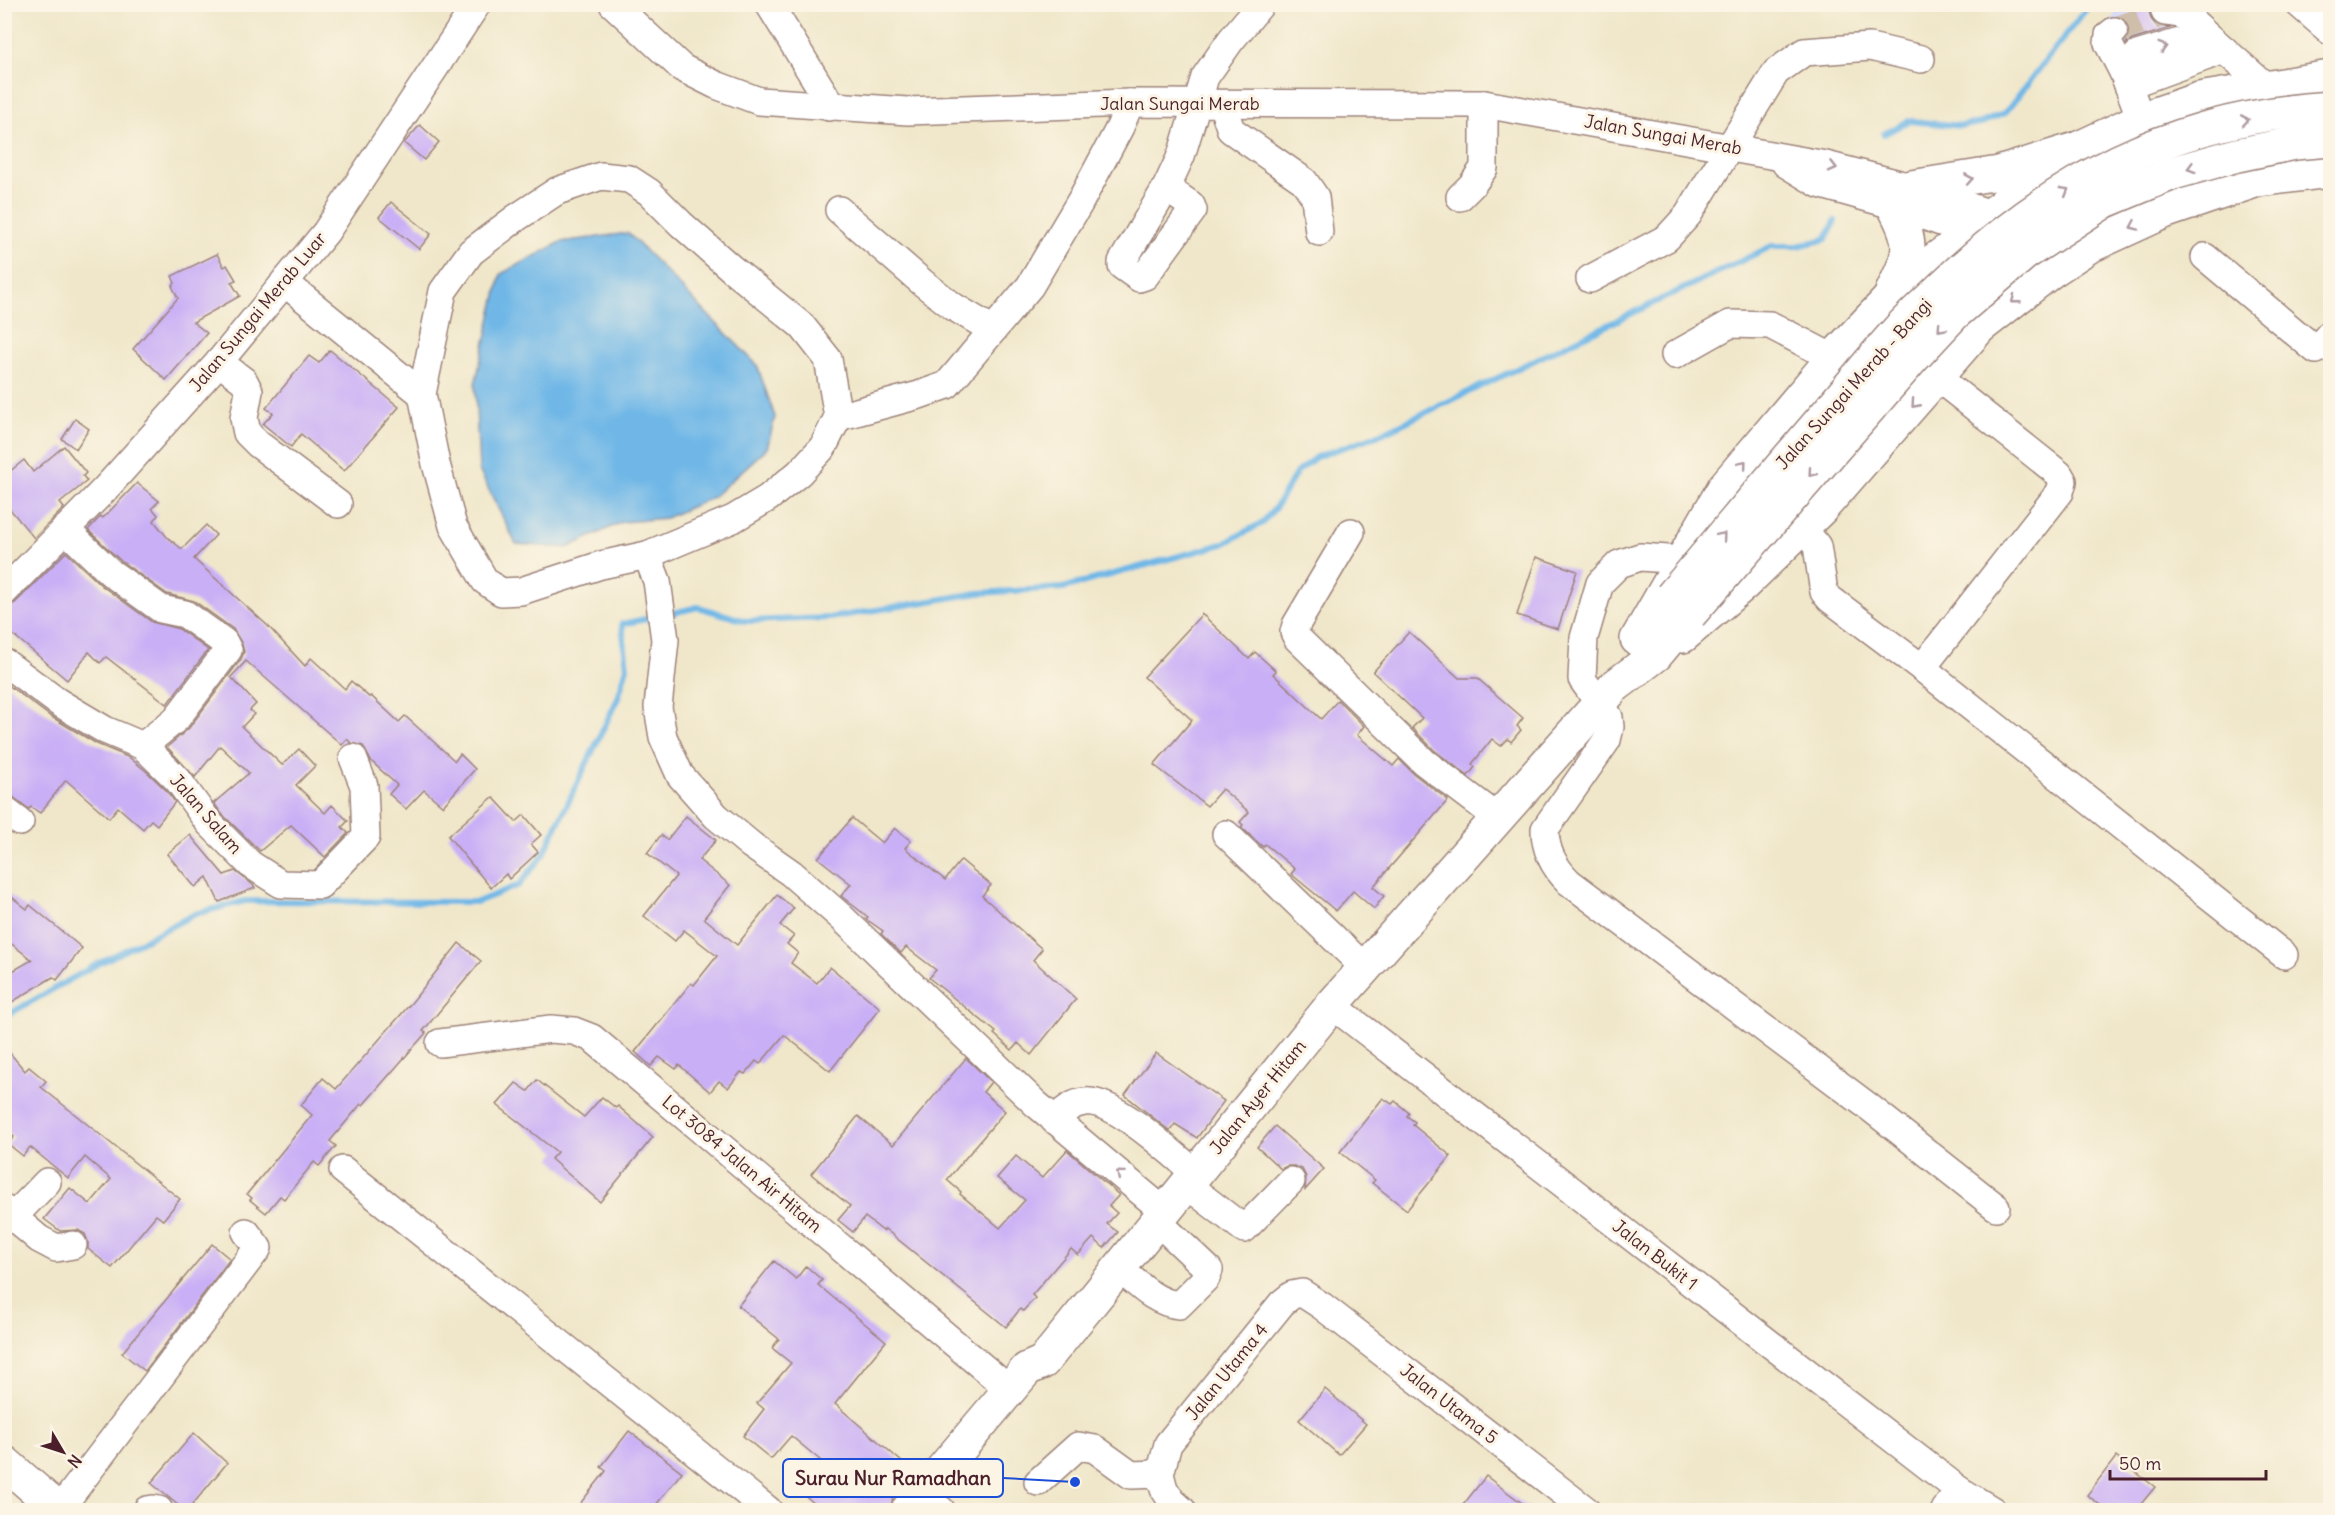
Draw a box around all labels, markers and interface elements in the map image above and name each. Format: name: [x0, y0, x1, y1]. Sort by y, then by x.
one-way arrow: [2157, 42, 2168, 54]
street label: Jalan Sungai Merab: [1100, 92, 1260, 115]
street label: Jalan Sungai Merab: [1583, 109, 1744, 160]
one-way arrow: [2239, 114, 2249, 127]
one-way arrow: [1828, 160, 1838, 173]
one-way arrow: [2186, 161, 2197, 173]
one-way arrow: [1963, 173, 1973, 186]
one-way arrow: [2059, 186, 2069, 198]
one-way arrow: [2129, 219, 2140, 231]
street label: Jalan Sungai Merab Luar: [184, 227, 332, 396]
one-way arrow: [2011, 292, 2022, 303]
street label: Jalan Sungai Merab - Bangi: [1771, 293, 1937, 474]
one-way arrow: [1937, 321, 1948, 331]
one-way arrow: [1911, 397, 1922, 407]
one-way arrow: [1736, 460, 1747, 471]
one-way arrow: [1808, 466, 1819, 477]
one-way arrow: [1715, 532, 1726, 543]
street label: Jalan Salam: [165, 769, 248, 859]
street label: Jalan Ayer Hitam: [1204, 1035, 1311, 1159]
street label: Lot 3084 Jalan Air Hitam: [658, 1090, 827, 1237]
one-way arrow: [1115, 1171, 1126, 1182]
street label: Jalan Bukit 1: [1608, 1214, 1702, 1295]
street label: Jalan Utama 4: [1181, 1319, 1273, 1425]
street label: Jalan Utama 5: [1396, 1358, 1503, 1449]
north arrow: [33, 1422, 93, 1482]
scale bar: [2110, 1443, 2266, 1481]
text: N: [63, 1451, 86, 1472]
text: 50 m: [2119, 1452, 2161, 1475]
callout: Surau Nur Ramadhan: [783, 1459, 1003, 1497]
text: Surau Nur Ramadhan: [795, 1465, 991, 1490]

